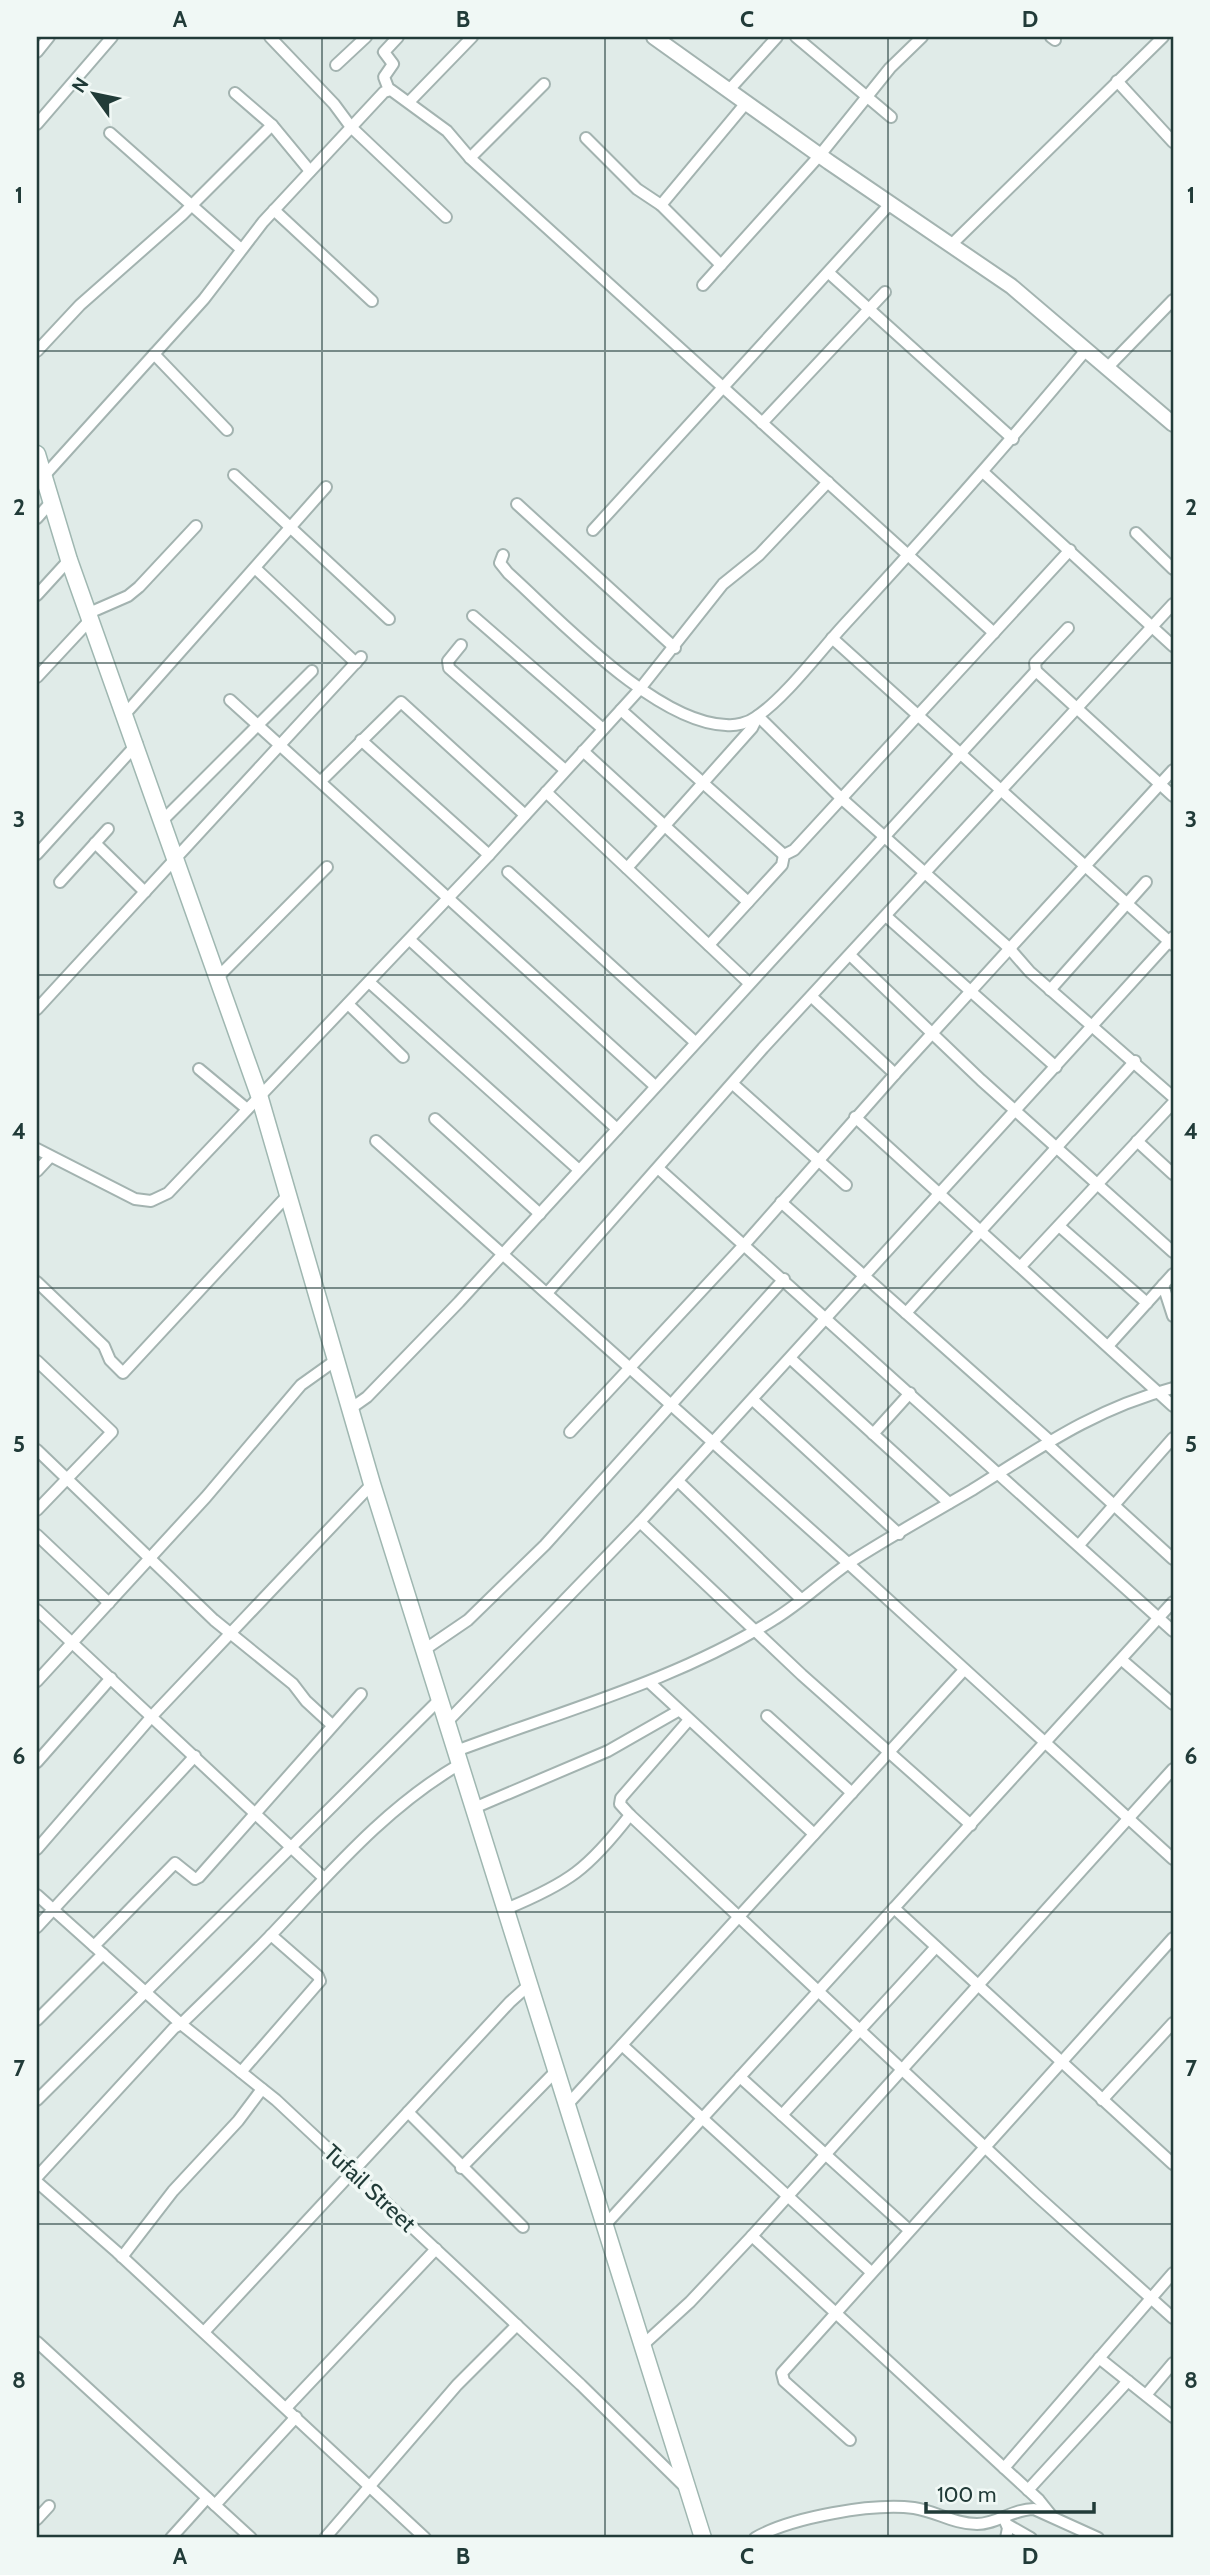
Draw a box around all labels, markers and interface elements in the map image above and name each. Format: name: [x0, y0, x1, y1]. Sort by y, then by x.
text: A: [173, 5, 188, 33]
text: B: [456, 5, 470, 33]
text: C: [740, 5, 754, 33]
text: D: [1022, 5, 1038, 33]
north arrow: [60, 60, 130, 130]
text: N: [67, 73, 93, 97]
text: 1: [15, 181, 23, 209]
text: 1: [1187, 181, 1195, 209]
text: 2: [13, 493, 25, 521]
text: 2: [1185, 493, 1197, 521]
text: 3: [13, 805, 25, 833]
text: 3: [1185, 805, 1197, 833]
text: 4: [12, 1117, 26, 1145]
text: 4: [1184, 1117, 1198, 1145]
text: 5: [13, 1430, 25, 1458]
text: 5: [1185, 1430, 1197, 1458]
text: 6: [13, 1742, 25, 1770]
text: 6: [1185, 1742, 1197, 1770]
text: 7: [13, 2054, 25, 2082]
text: 7: [1185, 2054, 1197, 2082]
street label: Tufail Street: [318, 2138, 422, 2238]
text: 8: [12, 2366, 26, 2394]
text: 8: [1184, 2366, 1198, 2394]
scale bar: [926, 2470, 1094, 2514]
text: 100 m: [937, 2482, 996, 2507]
text: A: [173, 2542, 188, 2570]
text: B: [456, 2542, 470, 2570]
text: C: [740, 2542, 754, 2570]
text: D: [1022, 2542, 1038, 2570]

